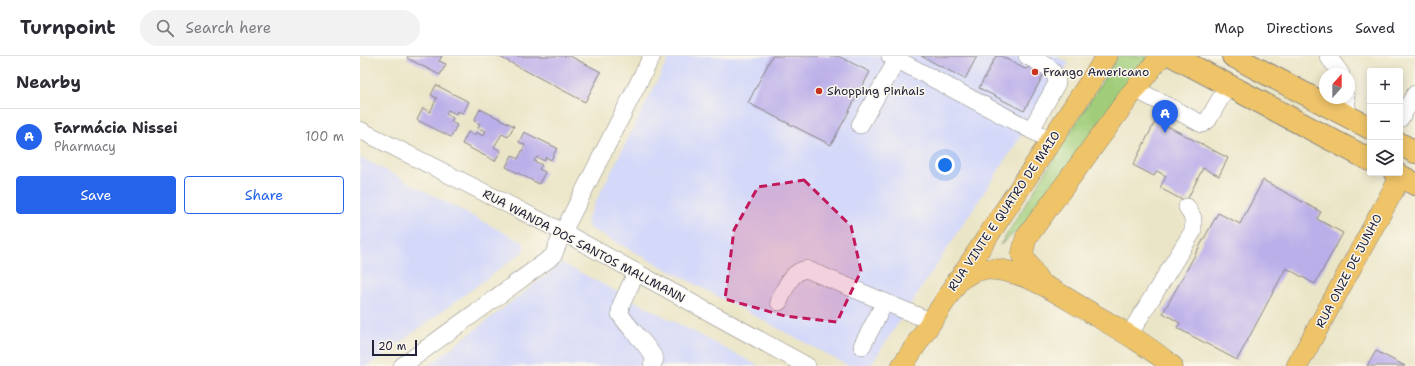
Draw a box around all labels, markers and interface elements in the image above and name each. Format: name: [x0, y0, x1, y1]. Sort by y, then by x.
search box: [140, 10, 420, 46]
text: Turnpoint: [20, 15, 116, 40]
icon: search: [154, 17, 176, 39]
text: Search here: [186, 18, 271, 38]
text: Map: [1215, 19, 1245, 37]
text: Directions: [1267, 19, 1333, 37]
text: Saved: [1355, 19, 1395, 37]
place label: Frango Americano: [1043, 64, 1149, 80]
marker: Frango Americano: [1030, 67, 1040, 77]
north arrow: [1319, 68, 1355, 104]
map controls: [1367, 68, 1403, 176]
button: +: [1367, 68, 1403, 104]
text: Nearby: [16, 71, 81, 93]
place label: Shopping Pinhais: [827, 83, 925, 99]
marker: Shopping Pinhais: [814, 86, 824, 96]
pin: A: [1152, 100, 1178, 133]
button: −: [1367, 104, 1403, 140]
text: Farmácia Nissei: [54, 118, 177, 138]
text: A: [24, 128, 34, 145]
text: 100 m: [305, 128, 344, 145]
street label: RUA VINTE E QUATRO DE MAIO: [944, 128, 1064, 294]
text: Pharmacy: [54, 138, 116, 155]
button: layers: [1367, 140, 1403, 176]
your location: [935, 155, 955, 175]
button: Save: [16, 176, 176, 214]
button: Share: [184, 176, 344, 214]
street label: RUA WANDA DOS SANTOS MALLMANN: [480, 186, 688, 306]
street label: RUA ONZE DE JUNHO: [1312, 211, 1386, 331]
scale bar: [372, 338, 417, 357]
text: 20 m: [378, 339, 406, 354]

